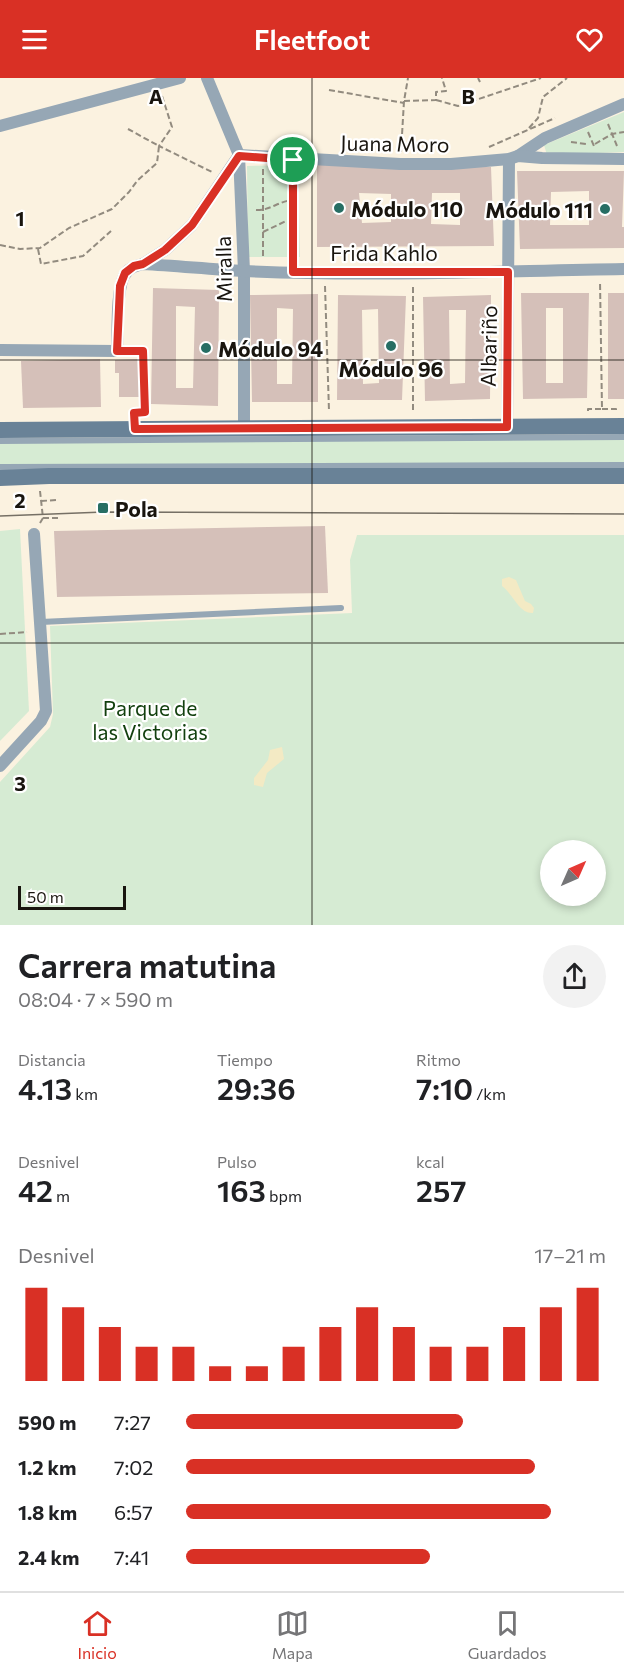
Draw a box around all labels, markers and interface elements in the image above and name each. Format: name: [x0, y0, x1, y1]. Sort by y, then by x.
icon: menu: [18, 23, 51, 56]
text: Fleetfoot: [254, 23, 370, 56]
icon: heart: [573, 23, 606, 56]
text: A: [149, 84, 163, 108]
text: B: [461, 84, 475, 108]
street label: Juana Moro: [340, 130, 450, 156]
pin: [267, 134, 318, 185]
icon: arrive: [276, 143, 309, 176]
place label: Módulo 110: [351, 196, 463, 221]
place label: Módulo 111: [485, 197, 593, 222]
marker: Módulo 110: [332, 201, 346, 215]
marker: Módulo 111: [598, 202, 612, 216]
text: 1: [15, 206, 25, 230]
street label: Miralla: [210, 236, 236, 302]
street label: Frida Kahlo: [330, 240, 438, 265]
street label: Albariño: [475, 305, 501, 387]
place label: Módulo 94: [218, 336, 323, 361]
marker: Módulo 96: [384, 339, 398, 353]
marker: Módulo 94: [199, 341, 213, 355]
place label: Módulo 96: [338, 356, 444, 381]
text: 2: [14, 488, 26, 512]
place label: Pola: [115, 496, 158, 521]
marker: Pola: [96, 501, 110, 515]
park label: Parque de las Victorias: [92, 695, 208, 744]
text: 3: [14, 771, 26, 795]
north arrow: [540, 840, 606, 906]
map controls: [540, 840, 606, 906]
scale bar: [18, 883, 126, 911]
text: 50 m: [27, 887, 64, 906]
text: Carrera matutina: [18, 944, 277, 985]
button: share: [543, 945, 606, 1008]
text: 08:04 · 7 × 590 m: [18, 987, 173, 1011]
text: Distancia: [18, 1050, 86, 1069]
text: Tiempo: [217, 1050, 273, 1069]
text: Ritmo: [416, 1050, 461, 1069]
text: 4.13: [18, 1069, 72, 1106]
text: 29:36: [217, 1069, 296, 1106]
text: 7:10: [416, 1069, 473, 1106]
text: km: [72, 1084, 98, 1103]
text: /km: [473, 1084, 506, 1103]
text: Desnivel: [18, 1152, 79, 1171]
text: Pulso: [217, 1152, 257, 1171]
text: kcal: [416, 1152, 445, 1171]
text: 42: [18, 1171, 53, 1208]
text: 163: [217, 1171, 266, 1208]
text: 257: [416, 1171, 467, 1208]
text: m: [53, 1186, 70, 1205]
text: bpm: [266, 1186, 302, 1205]
text: Desnivel: [18, 1243, 95, 1267]
text: 17–21 m: [534, 1243, 606, 1267]
text: 590 m: [18, 1410, 77, 1434]
text: 7:27: [114, 1410, 151, 1434]
text: 1.2 km: [18, 1455, 76, 1479]
text: 7:02: [114, 1455, 153, 1479]
text: 1.8 km: [18, 1500, 77, 1524]
text: 6:57: [114, 1500, 153, 1524]
text: 2.4 km: [18, 1545, 80, 1569]
text: 7:41: [114, 1545, 149, 1569]
tab: Inicio: [77, 1607, 117, 1662]
tab: Mapa: [272, 1607, 313, 1662]
tab: Guardados: [468, 1607, 547, 1662]

